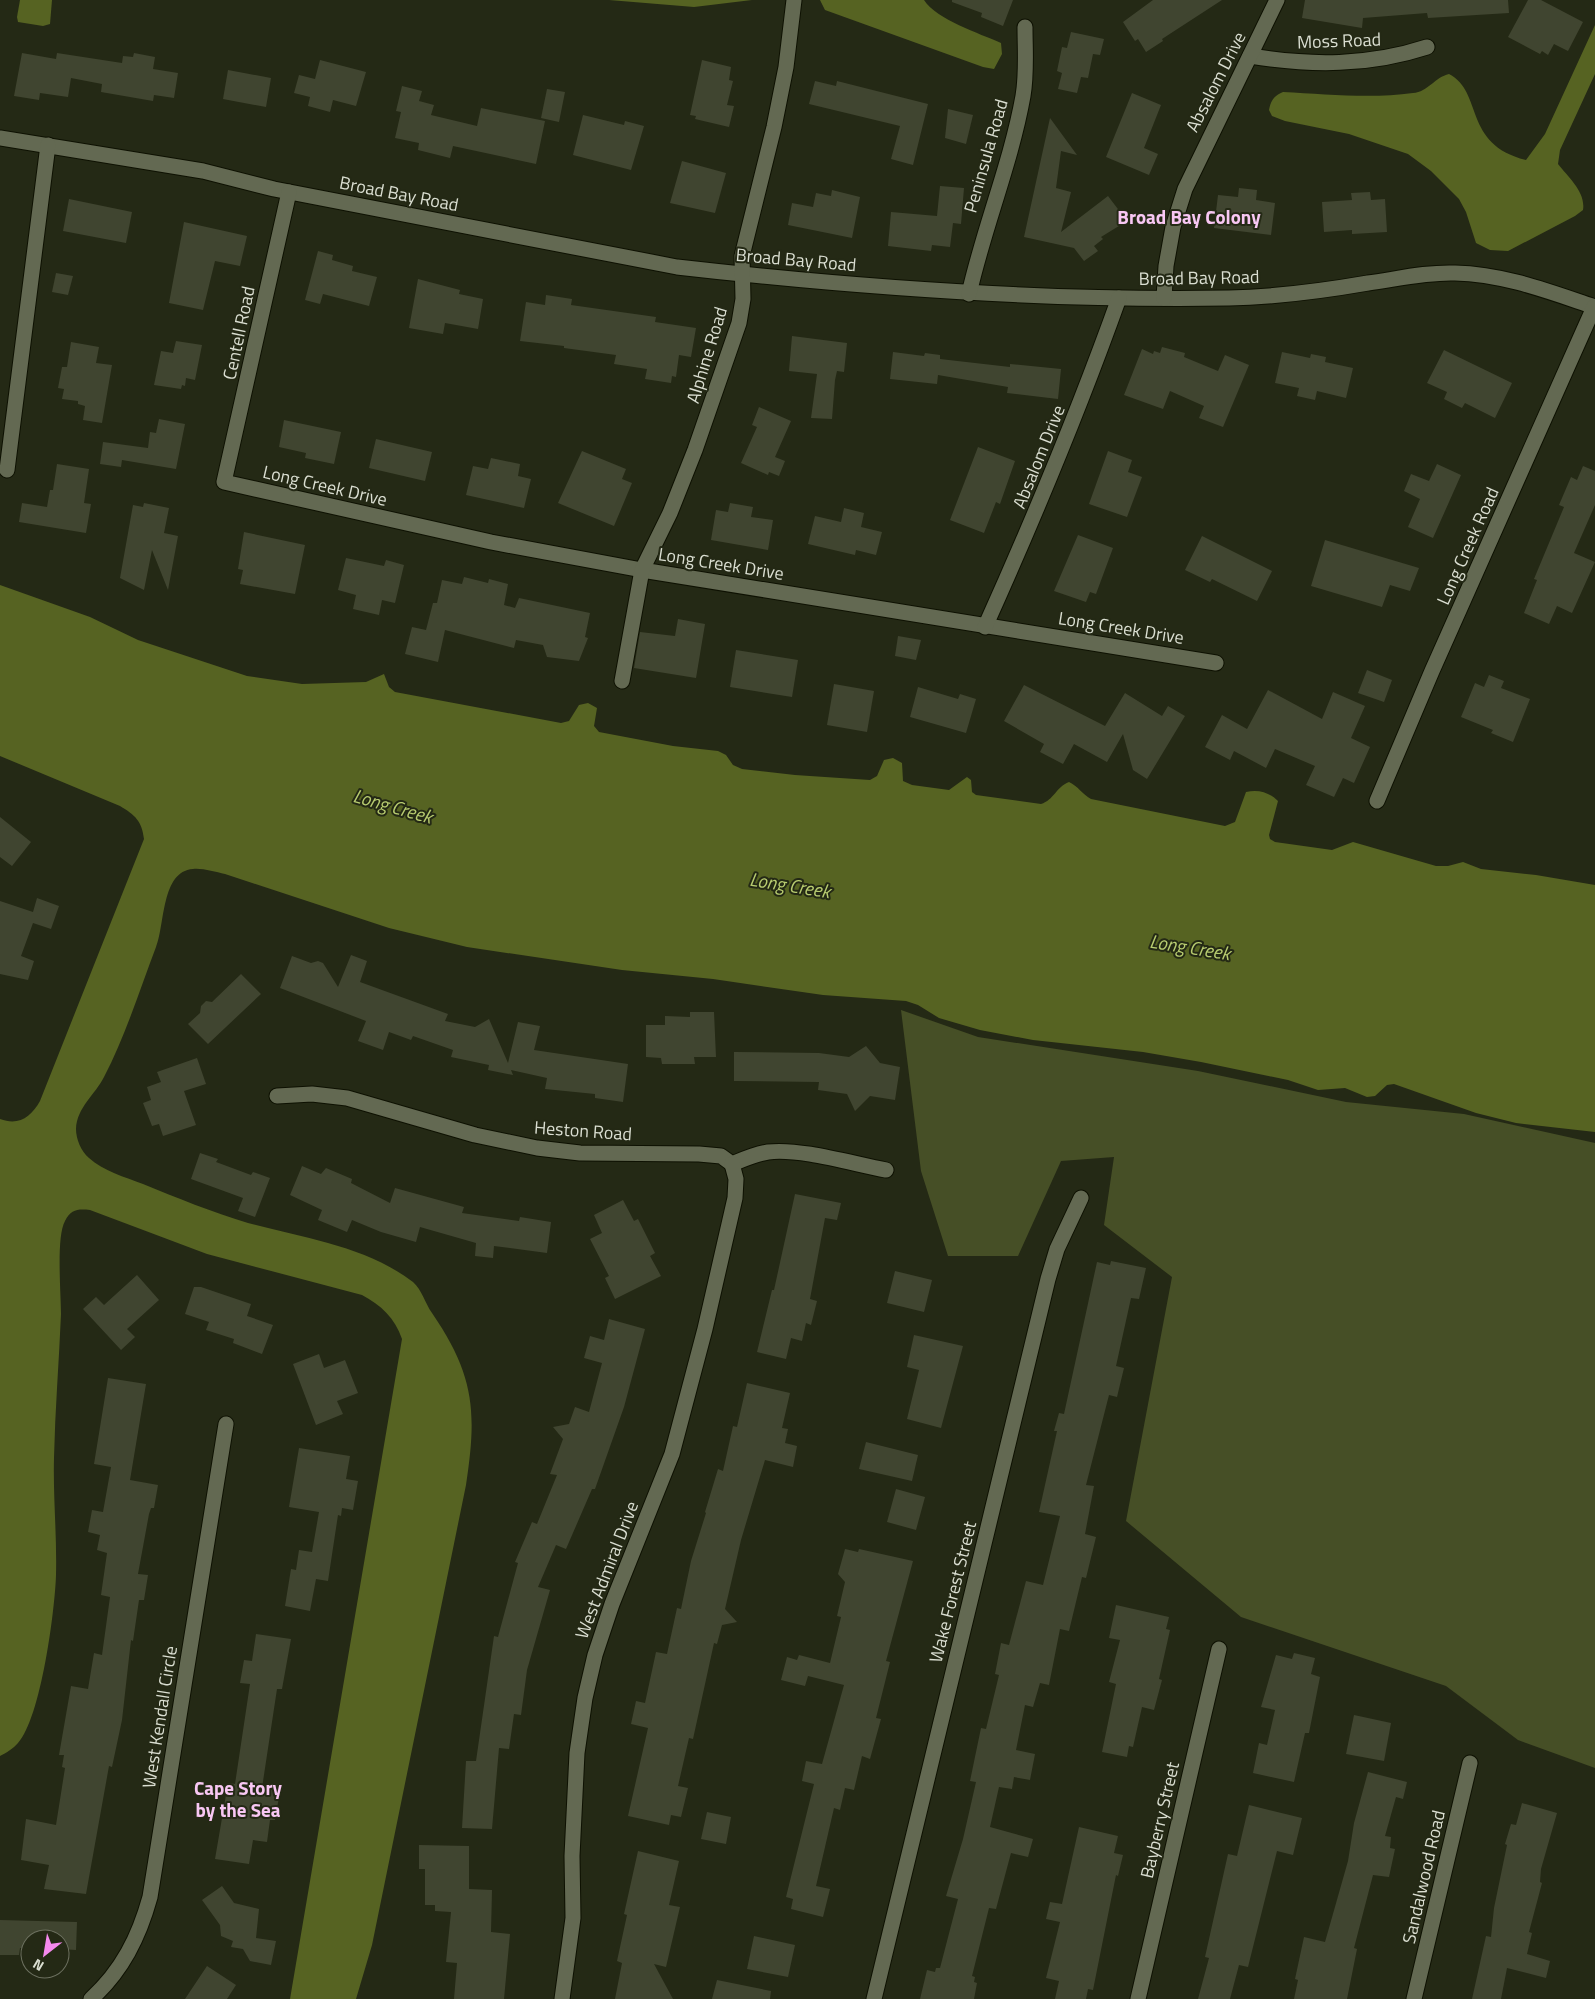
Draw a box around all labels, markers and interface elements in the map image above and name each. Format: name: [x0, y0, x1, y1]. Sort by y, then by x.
street label: Moss Road: [1296, 26, 1382, 55]
street label: Absalom Drive: [1179, 27, 1252, 137]
street label: Peninsula Road: [956, 96, 1015, 216]
street label: Broad Bay Road: [337, 169, 461, 218]
district label: Broad Bay Colony: [1117, 202, 1261, 231]
street label: Broad Bay Road: [735, 241, 857, 278]
street label: Broad Bay Road: [1138, 263, 1260, 292]
street label: Centell Road: [215, 284, 262, 382]
street label: Alphine Road: [679, 303, 734, 406]
street label: Absalom Drive: [1005, 401, 1072, 513]
street label: Long Creek Drive: [260, 458, 390, 513]
street label: Long Creek Road: [1430, 483, 1506, 609]
street label: Long Creek Drive: [656, 540, 786, 587]
street label: Long Creek Drive: [1056, 604, 1186, 651]
water label: Long Creek: [350, 780, 439, 831]
water label: Long Creek: [748, 864, 835, 906]
water label: Long Creek: [1148, 926, 1235, 968]
street label: Heston Road: [533, 1114, 633, 1147]
street label: West Admiral Drive: [568, 1497, 645, 1642]
street label: Wake Forest Street: [922, 1518, 983, 1665]
street label: West Kendall Circle: [135, 1644, 184, 1790]
street label: Bayberry Street: [1133, 1758, 1186, 1881]
district label: Cape Story by the Sea: [194, 1773, 283, 1824]
street label: Sandalwood Road: [1395, 1807, 1452, 1946]
north arrow: [20, 1929, 70, 1979]
text: N: [28, 1954, 48, 1977]

